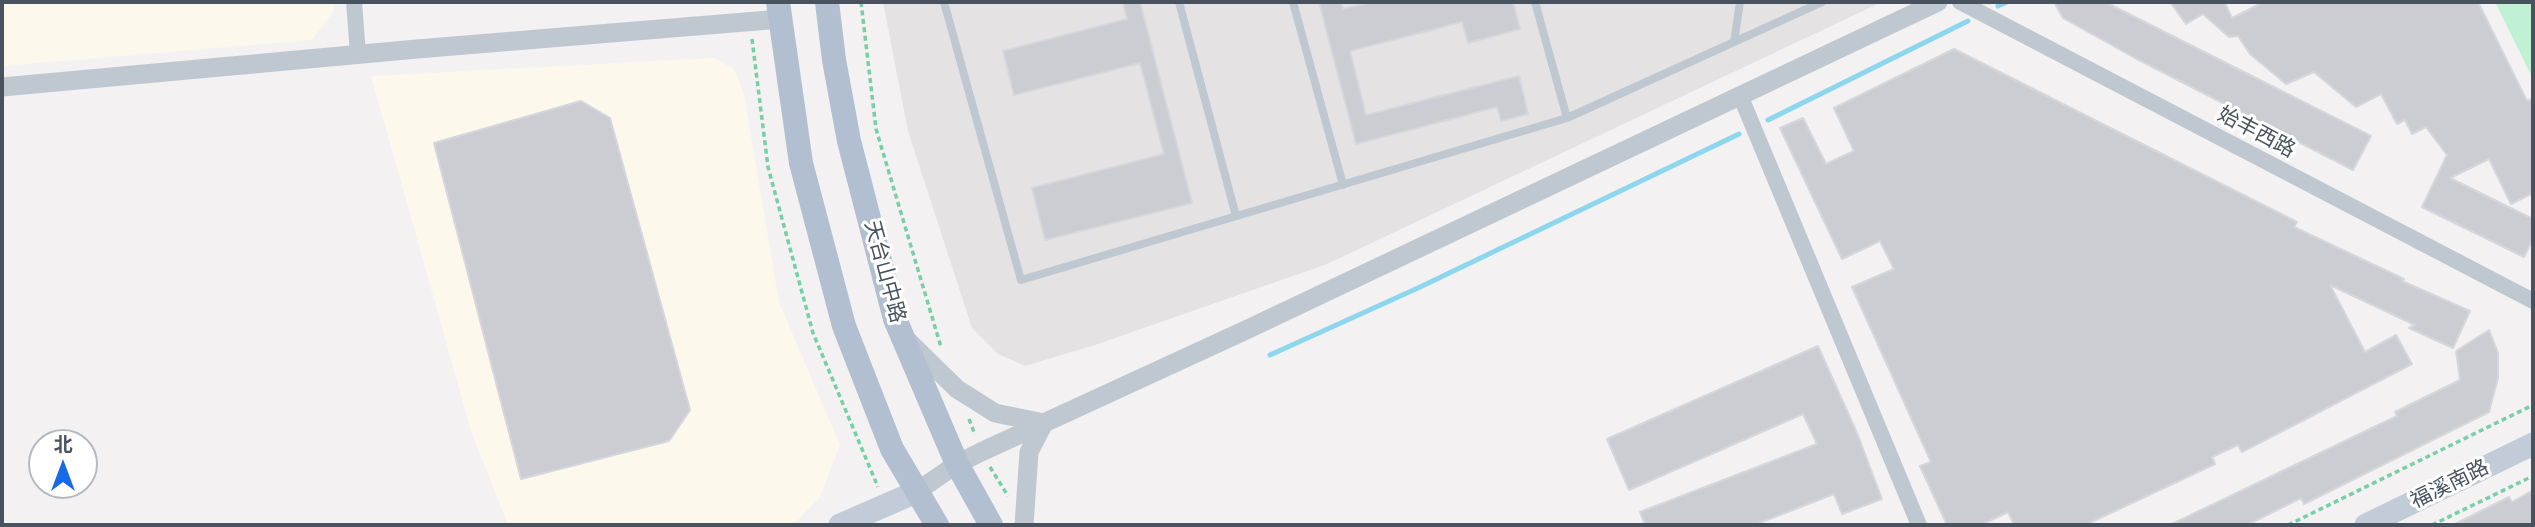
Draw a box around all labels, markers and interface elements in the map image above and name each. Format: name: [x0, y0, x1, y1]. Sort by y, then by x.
street label: 始丰西路: [2213, 102, 2299, 164]
street label: 天台山中路: [858, 218, 910, 326]
north arrow: [28, 429, 98, 499]
text: 北: [53, 433, 73, 457]
street label: 福溪南路: [2407, 455, 2493, 515]

